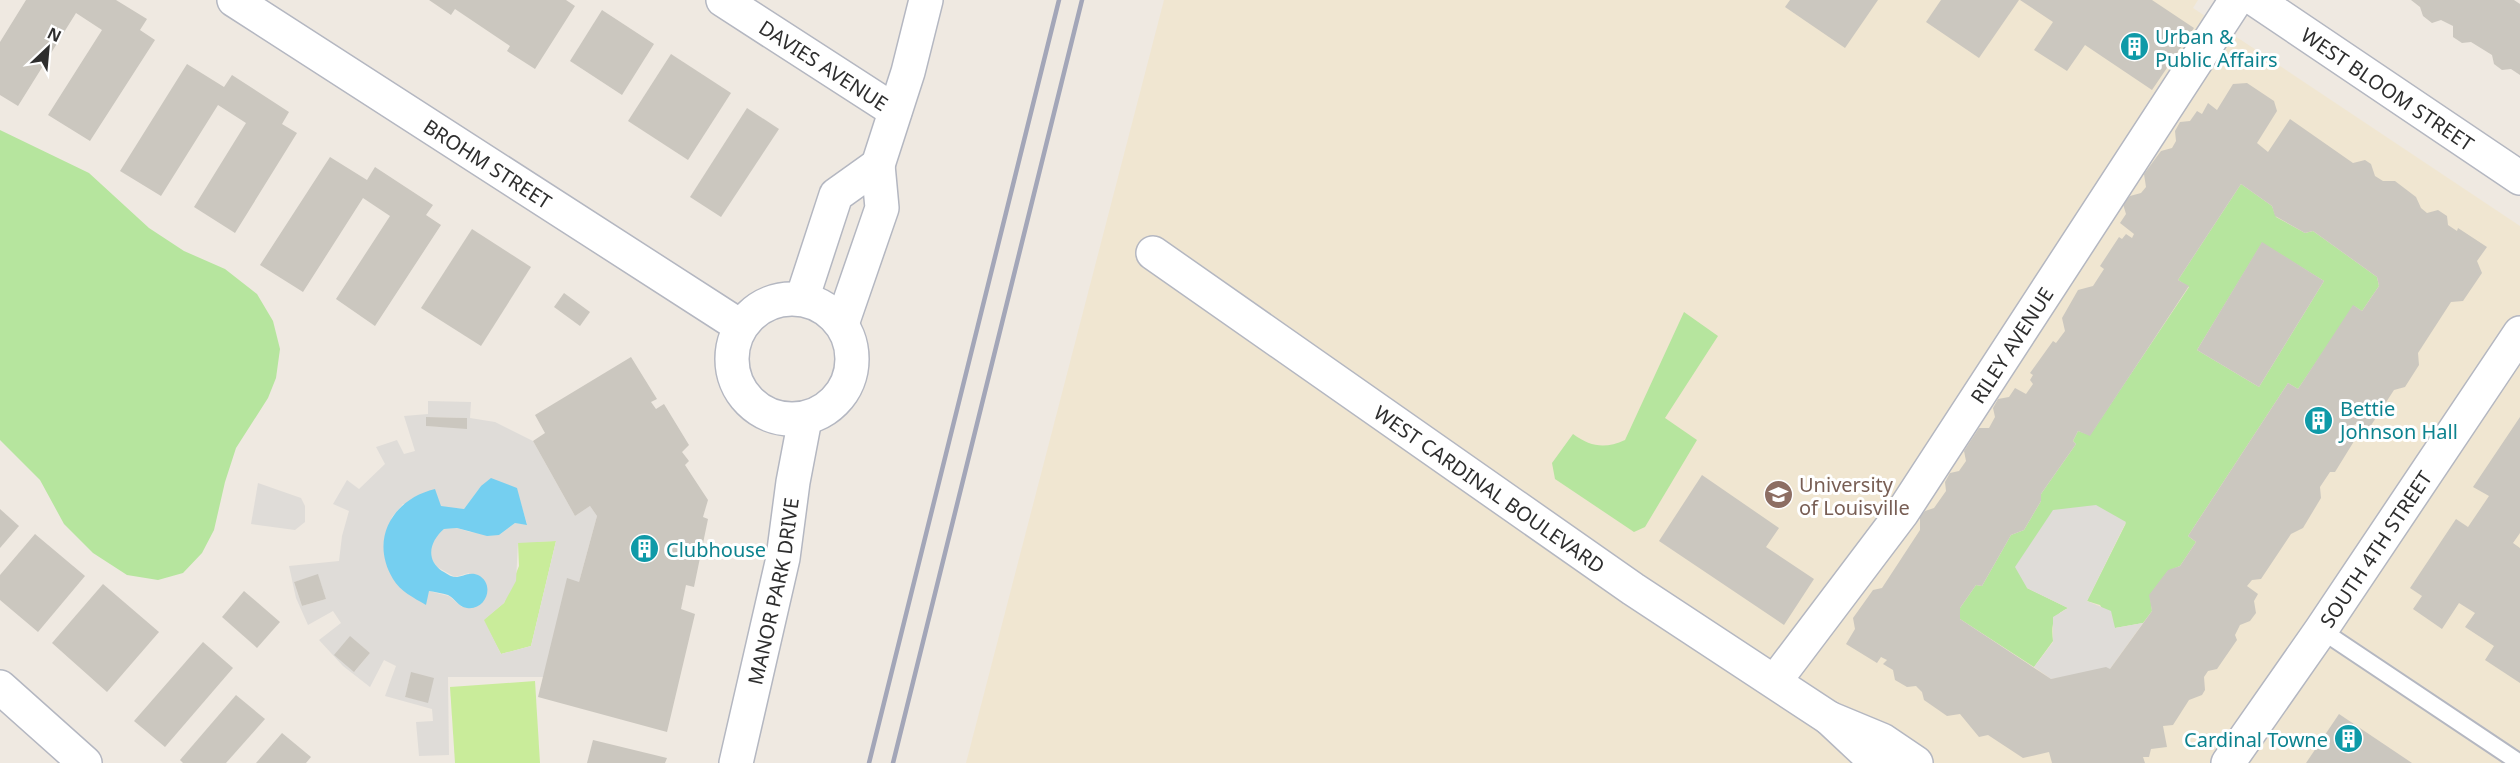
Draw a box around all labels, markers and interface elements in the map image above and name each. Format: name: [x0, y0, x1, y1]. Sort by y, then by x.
street label: DAVIES AVENUE: [754, 14, 893, 117]
north arrow: [18, 18, 78, 78]
street label: WEST BLOOM STREET: [2296, 21, 2479, 157]
text: N: [44, 22, 65, 47]
place label: Urban & Public Affairs: [2155, 23, 2278, 73]
building icon: Urban & Public Affairs: [2118, 31, 2150, 63]
street label: BROHM STREET: [419, 112, 557, 215]
street label: RILEY AVENUE: [1964, 282, 2059, 408]
place label: Bettie Johnson Hall: [2338, 395, 2458, 445]
street label: WEST CARDINAL BOULEVARD: [1369, 399, 1610, 579]
building icon: Bettie Johnson Hall: [2303, 404, 2335, 436]
street label: SOUTH 4TH STREET: [2313, 465, 2438, 632]
place label: University of Louisville: [1799, 471, 1910, 521]
school or university icon: University of Louisville: [1762, 479, 1794, 511]
street label: MANOR PARK DRIVE: [741, 496, 804, 687]
building icon: Clubhouse: [629, 533, 661, 565]
place label: Clubhouse: [666, 536, 766, 563]
building icon: Cardinal Towne: [2333, 723, 2365, 755]
place label: Cardinal Towne: [2184, 726, 2328, 753]

